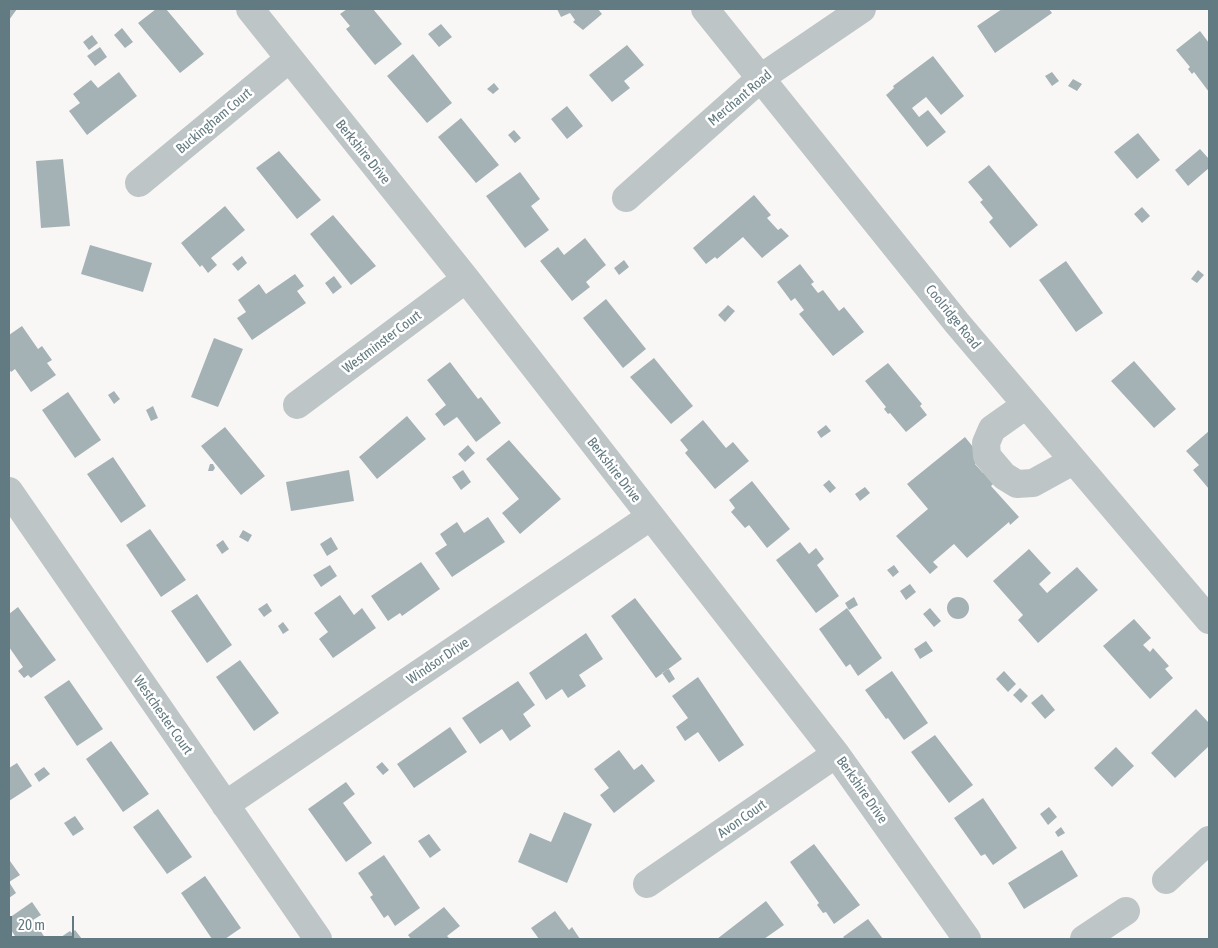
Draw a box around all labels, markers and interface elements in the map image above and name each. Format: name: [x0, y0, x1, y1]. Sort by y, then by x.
street label: Merchant Road: [705, 67, 775, 129]
street label: Buckingham Court: [173, 85, 255, 157]
street label: Berkshire Drive: [332, 116, 394, 188]
street label: Coolridge Road: [922, 281, 984, 353]
street label: Westminster Court: [339, 307, 425, 377]
street label: Berkshire Drive: [583, 434, 645, 506]
street label: Windsor Drive: [404, 634, 472, 688]
street label: Westchester Court: [130, 672, 196, 758]
street label: Berkshire Drive: [833, 753, 891, 827]
street label: Avon Court: [714, 796, 770, 842]
scale bar: [12, 906, 76, 938]
text: 20 m: [18, 916, 45, 933]

